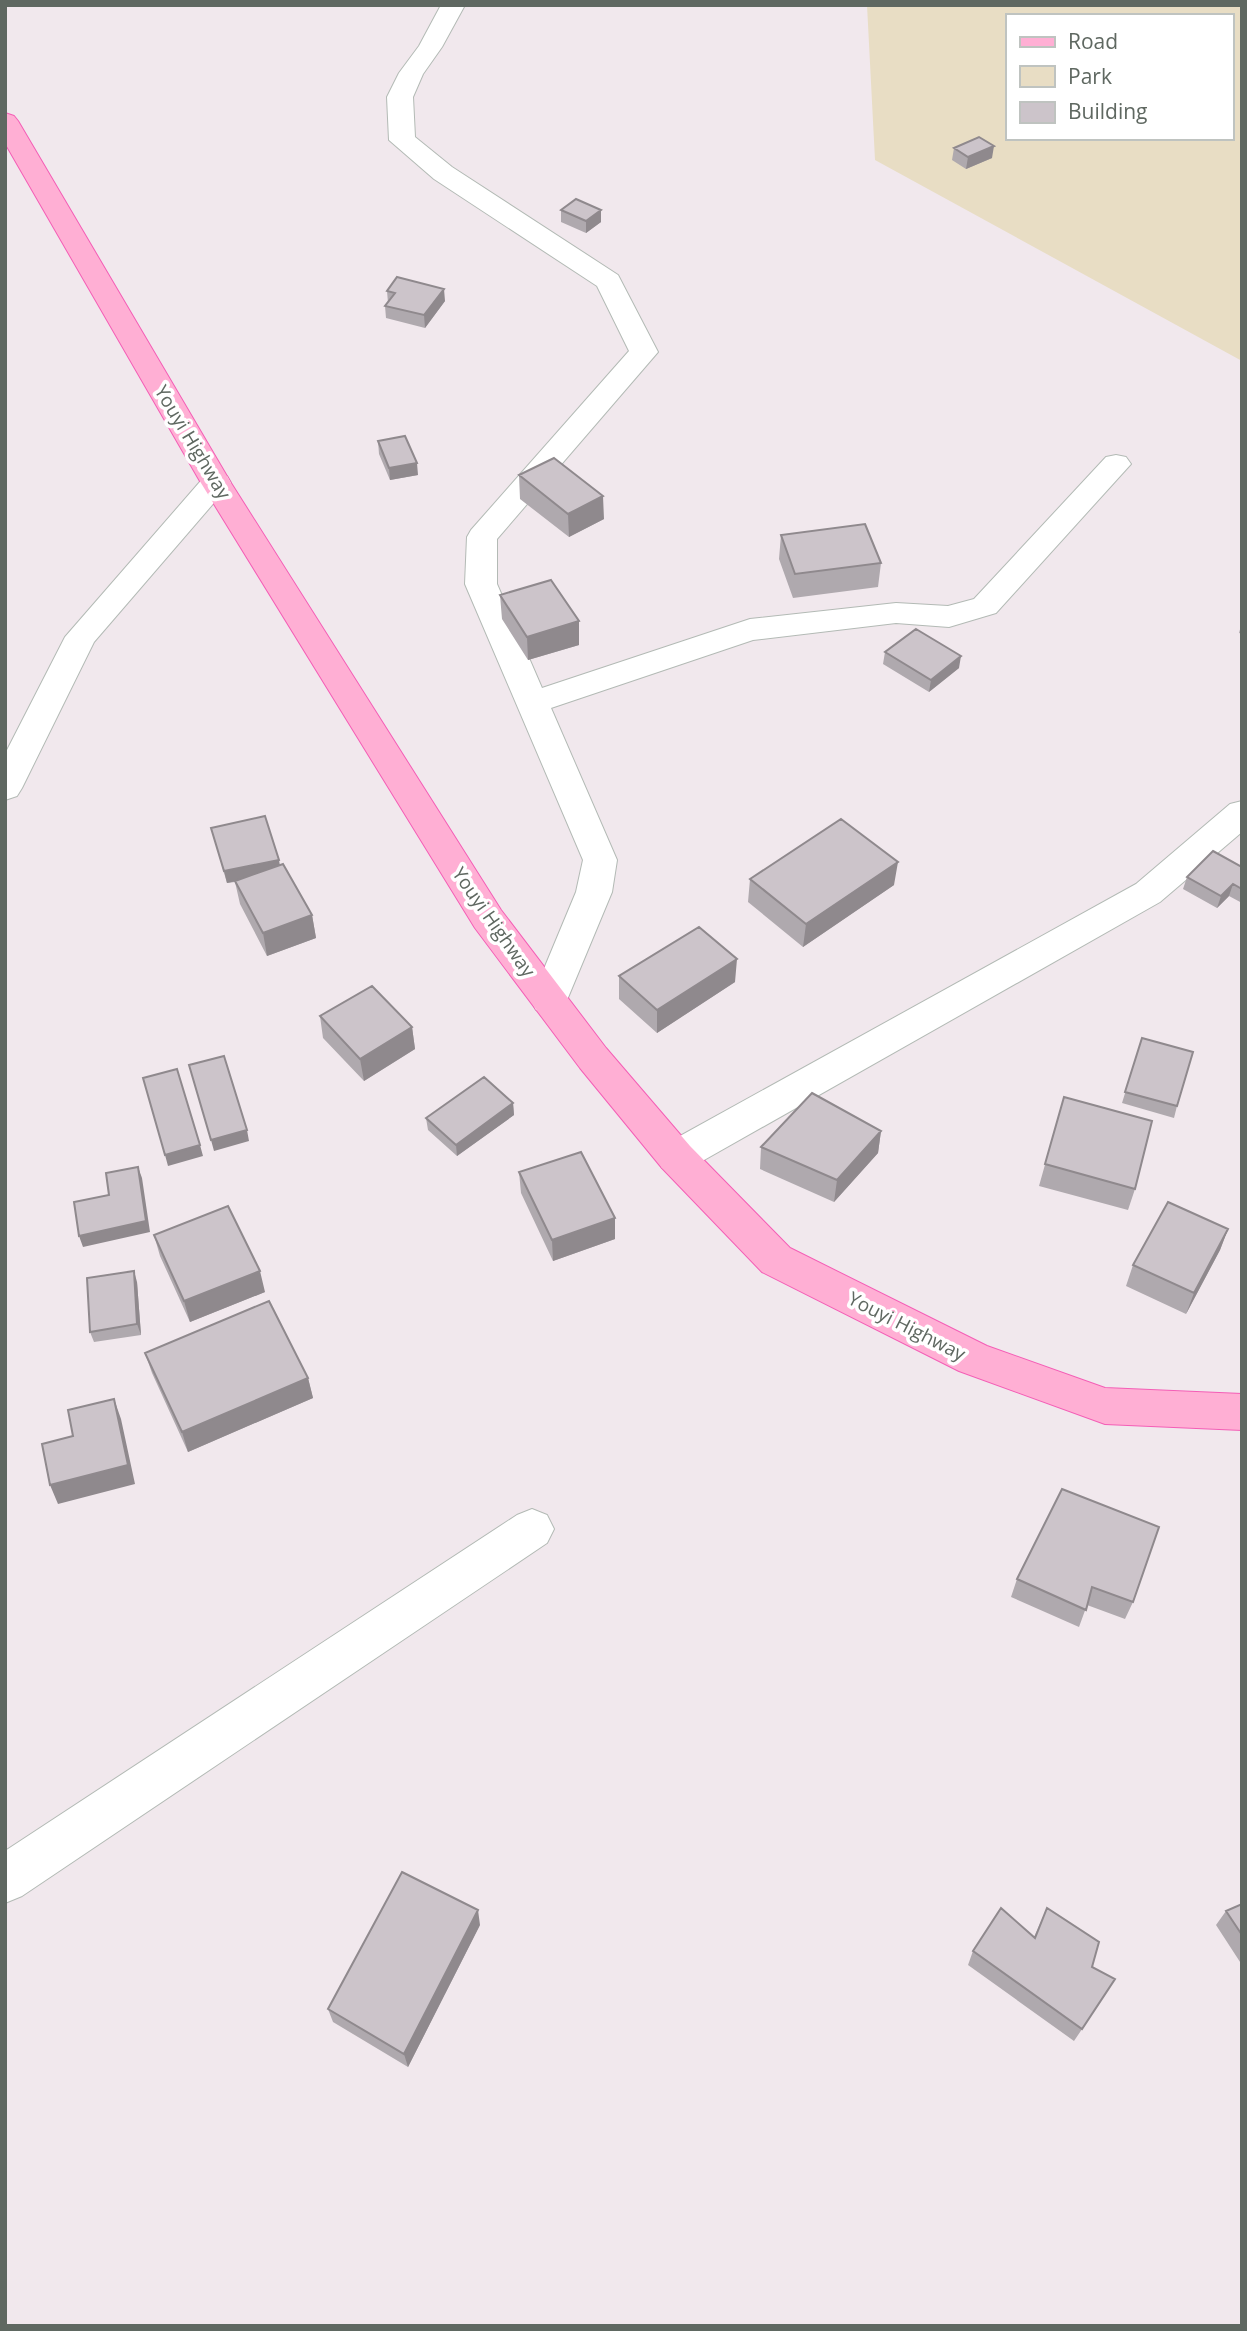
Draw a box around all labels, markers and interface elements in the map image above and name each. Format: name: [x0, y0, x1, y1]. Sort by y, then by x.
legend: [1006, 14, 1233, 140]
text: Road: [1068, 27, 1118, 55]
text: Park: [1068, 62, 1112, 90]
text: Building: [1068, 97, 1147, 125]
street label: Youyi Highway: [149, 380, 237, 504]
street label: Youyi Highway: [446, 862, 542, 982]
street label: Youyi Highway: [844, 1285, 971, 1367]

